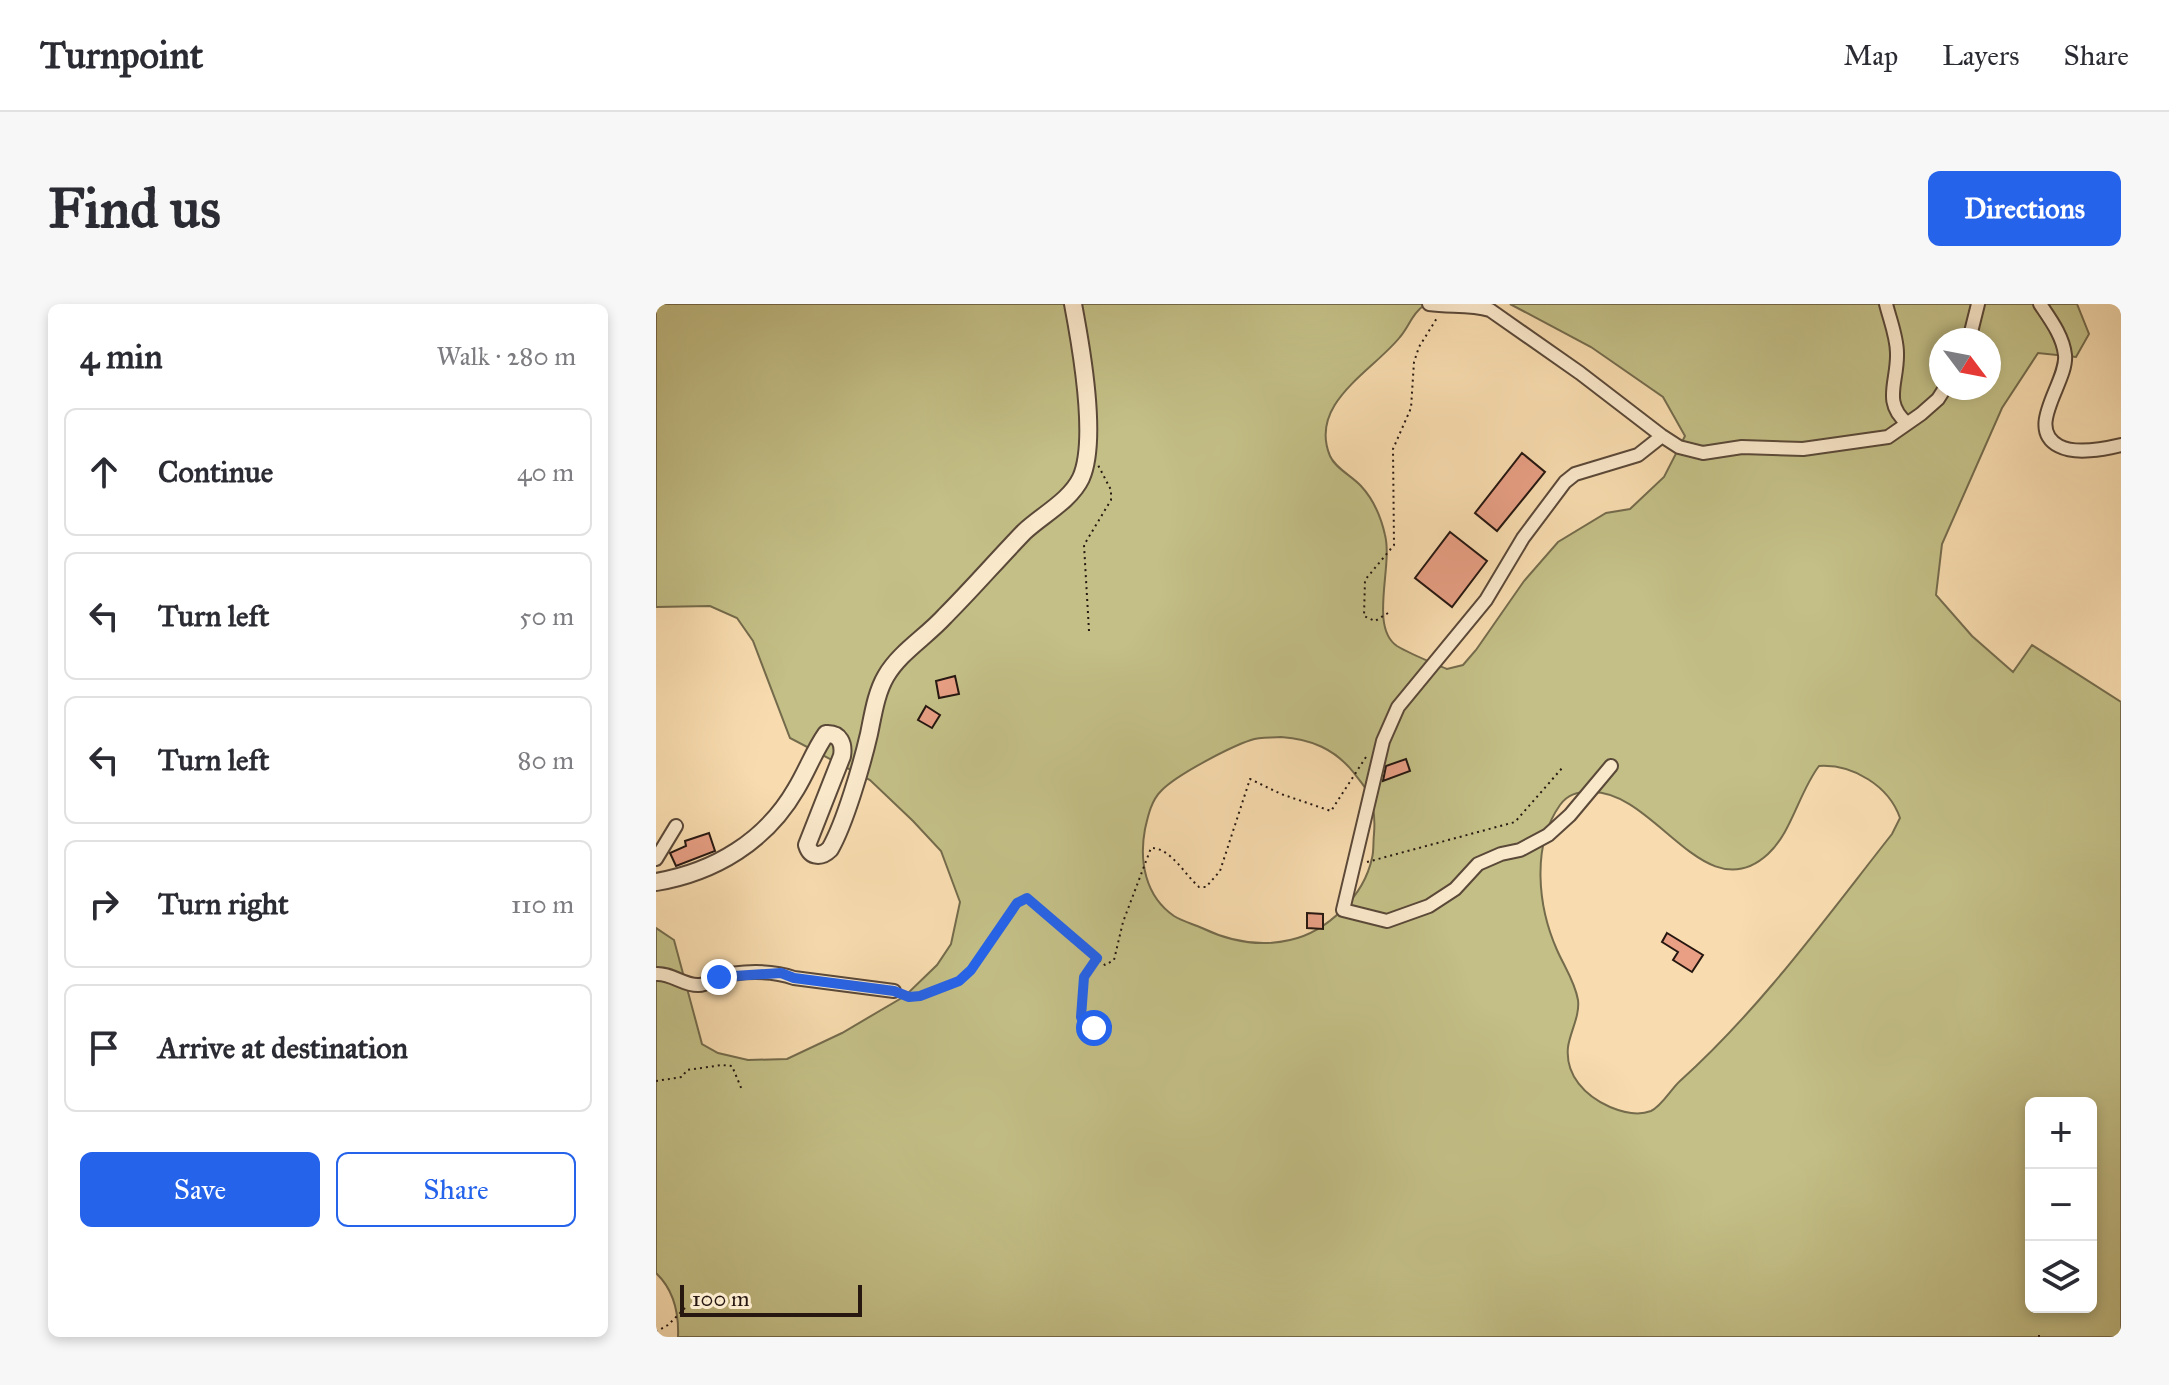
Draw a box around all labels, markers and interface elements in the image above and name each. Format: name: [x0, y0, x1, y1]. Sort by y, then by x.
text: Turnpoint: [40, 32, 203, 78]
text: Map: [1843, 38, 1898, 73]
text: Layers: [1942, 38, 2020, 73]
text: Share: [2064, 38, 2129, 73]
button: Directions: [1928, 171, 2121, 246]
text: Find us: [48, 174, 221, 242]
north arrow: [1929, 328, 2001, 400]
text: 4 min: [80, 336, 163, 377]
text: Walk · 280 m: [436, 340, 576, 372]
icon: ahead: [82, 450, 126, 494]
text: Continue: [158, 454, 273, 490]
text: 40 m: [517, 456, 574, 488]
icon: left: [82, 594, 126, 638]
text: Turn left: [158, 598, 269, 634]
text: 50 m: [519, 600, 574, 632]
icon: left: [82, 738, 126, 782]
text: Turn left: [158, 742, 269, 778]
text: 80 m: [518, 744, 574, 776]
icon: right: [82, 882, 126, 926]
text: Turn right: [158, 886, 289, 922]
text: 110 m: [511, 888, 574, 920]
route end: [701, 959, 737, 995]
route start: [1076, 1010, 1112, 1046]
icon: arrive: [82, 1026, 126, 1070]
text: Arrive at destination: [158, 1030, 408, 1066]
map controls: [2025, 1097, 2097, 1313]
button: +: [2025, 1097, 2097, 1169]
button: Save: [80, 1152, 320, 1227]
button: Share: [336, 1152, 576, 1227]
button: −: [2025, 1169, 2097, 1241]
button: layers: [2025, 1241, 2097, 1313]
scale bar: [680, 1281, 862, 1317]
text: 100 m: [692, 1285, 749, 1312]

